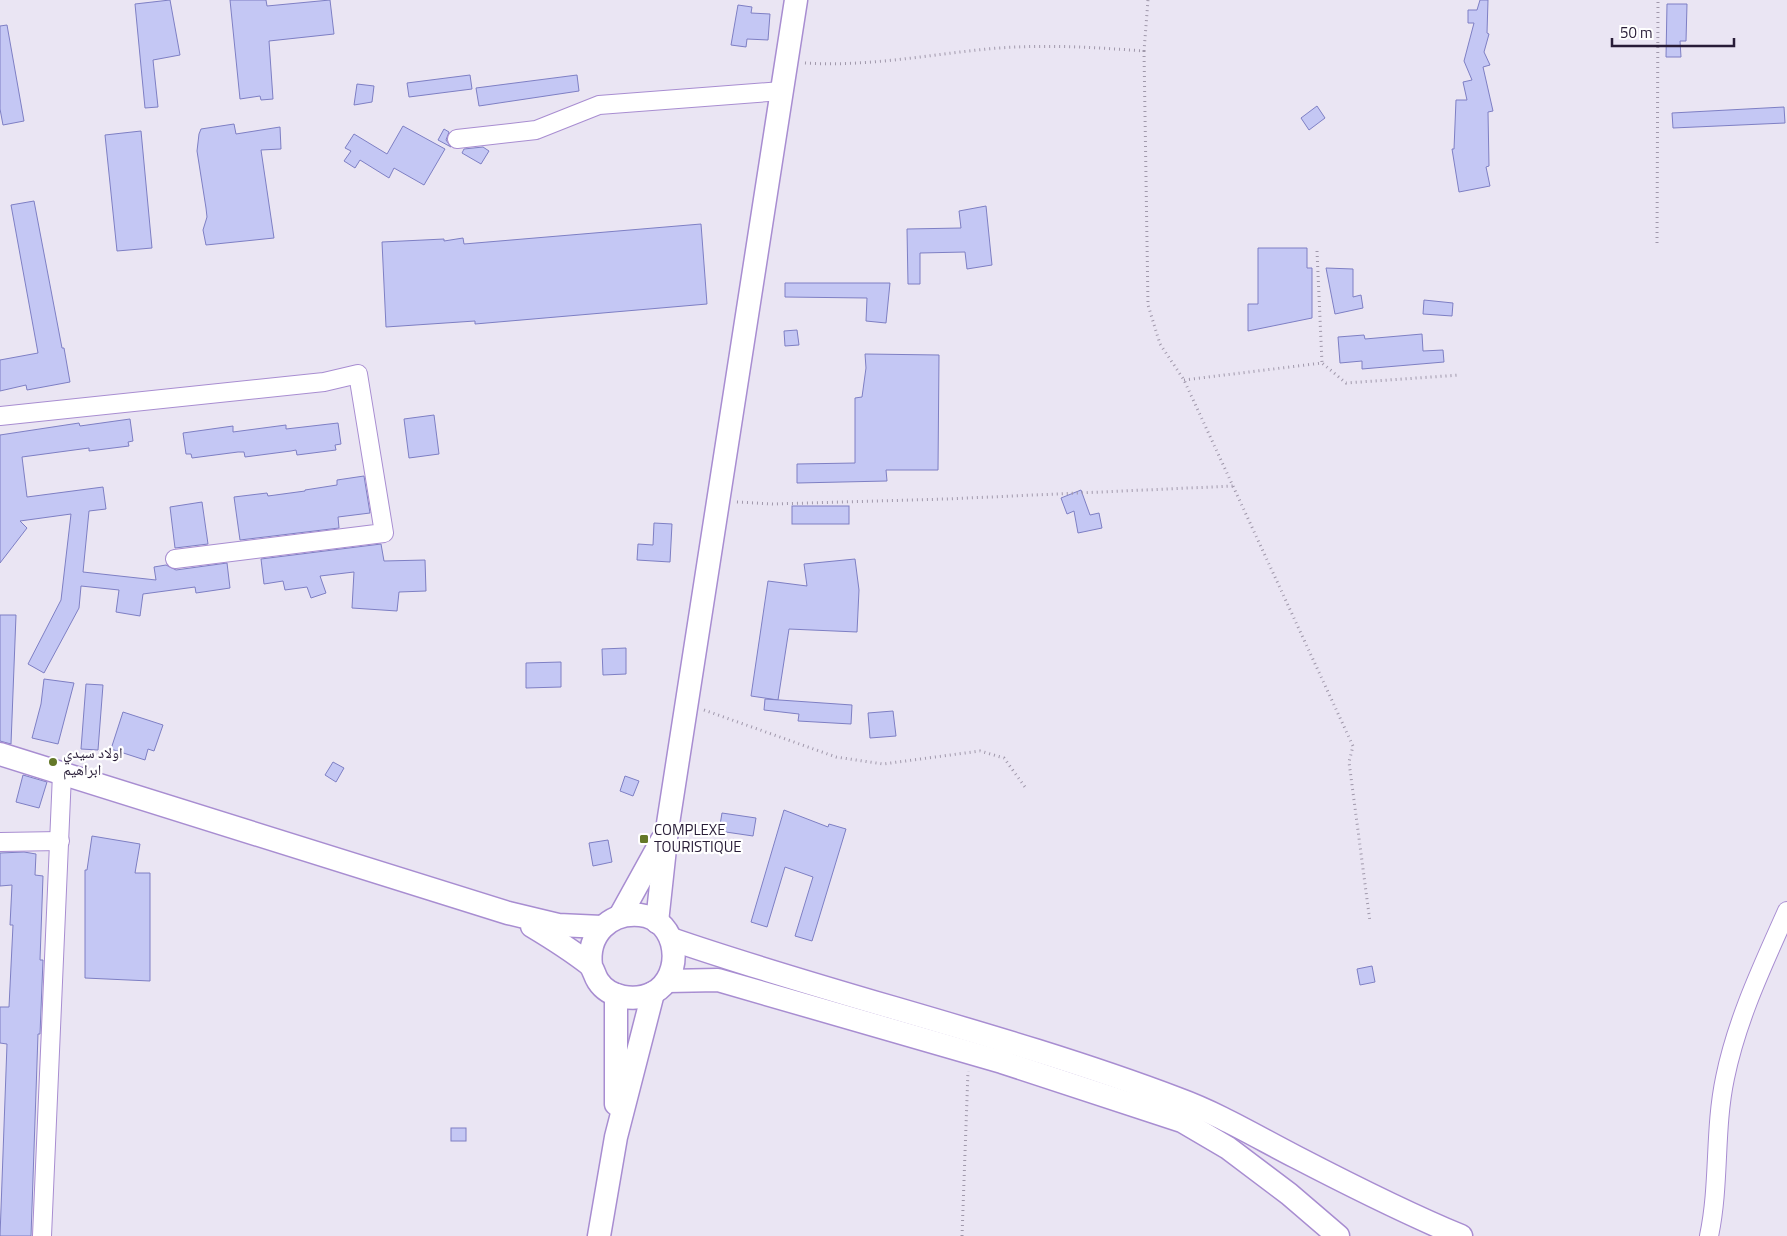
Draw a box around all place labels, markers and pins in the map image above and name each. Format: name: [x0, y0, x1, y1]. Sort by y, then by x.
place label: اولاد سيدي ابراهيم: [63, 741, 123, 781]
marker: اولاد سيدي ابراهيم: [47, 756, 59, 768]
place label: COMPLEXE TOURISTIQUE: [654, 818, 742, 858]
marker: COMPLEXE TOURISTIQUE: [638, 833, 650, 845]

